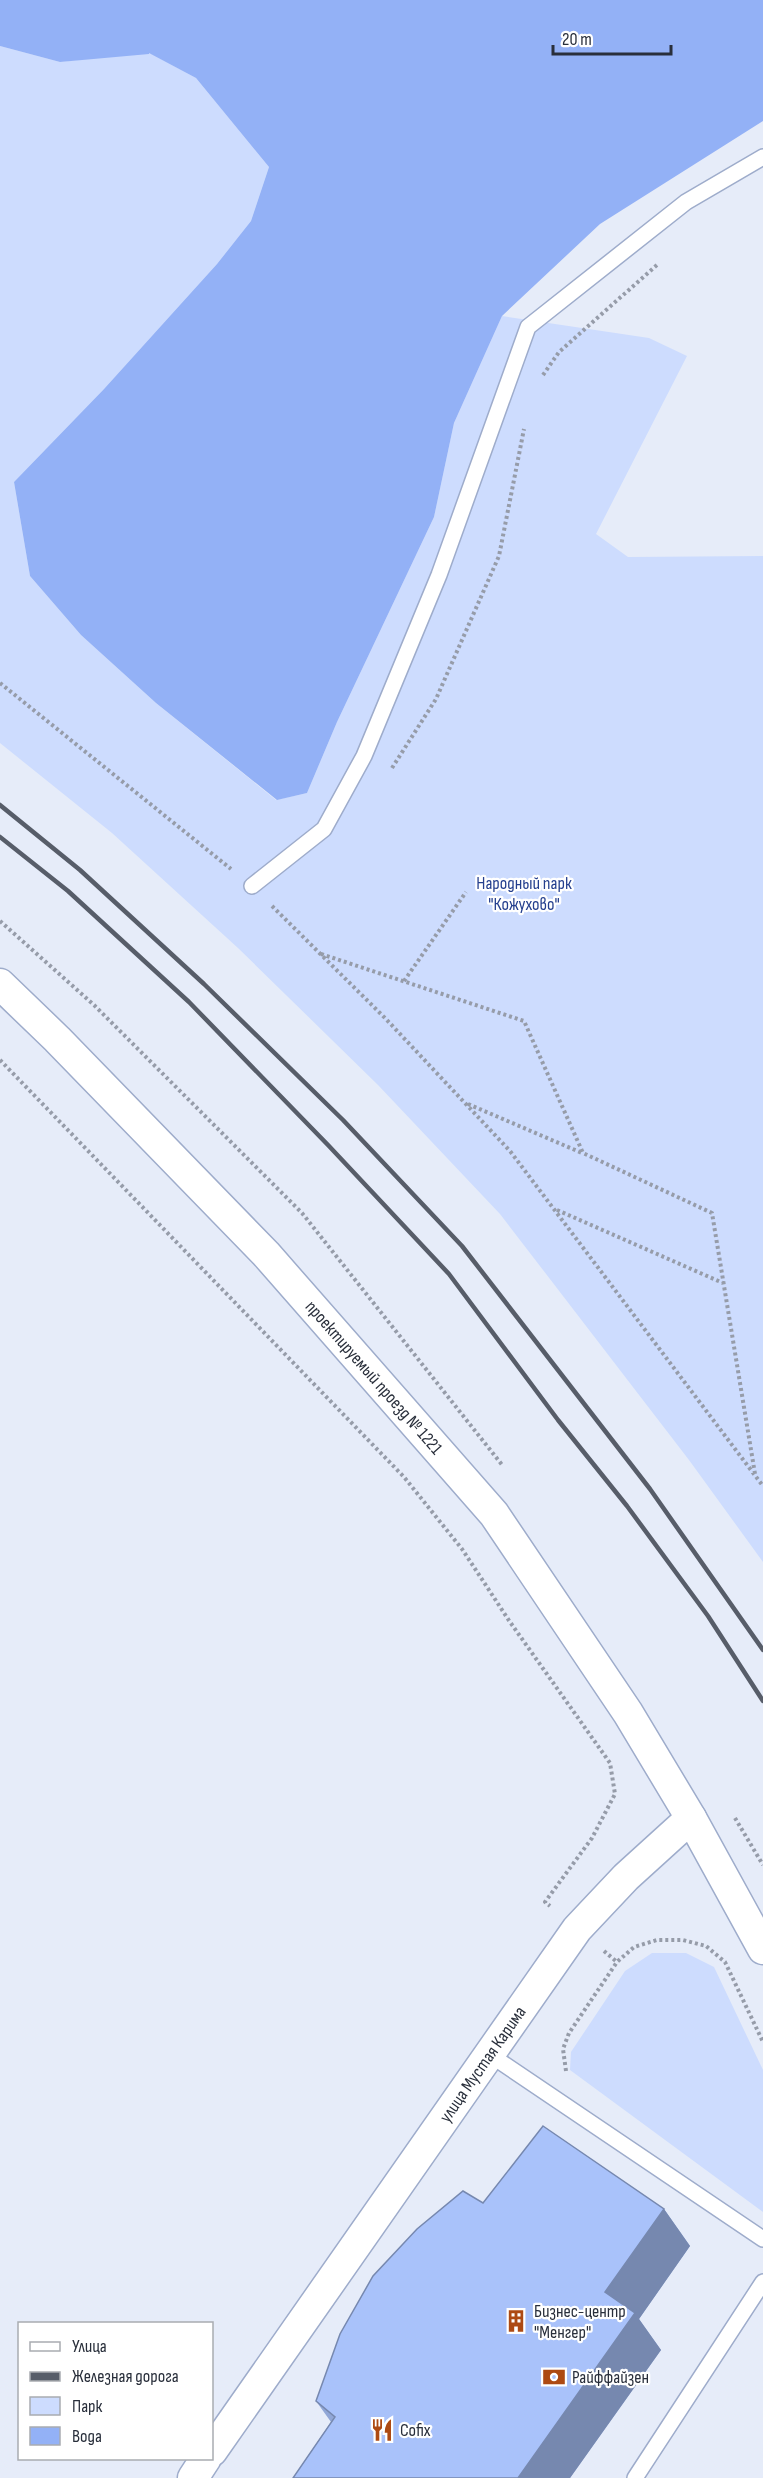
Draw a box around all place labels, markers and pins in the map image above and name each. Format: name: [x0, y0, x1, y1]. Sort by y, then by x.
place label: Бизнес-центр "Менгер": [534, 2301, 626, 2343]
building icon: Бизнес-центр "Менгер": [503, 2308, 529, 2334]
bank icon: Райффайзен: [541, 2364, 567, 2390]
place label: Райффайзен: [572, 2367, 649, 2388]
restaurant icon: Cofix: [369, 2417, 395, 2443]
place label: Cofix: [400, 2420, 431, 2441]

